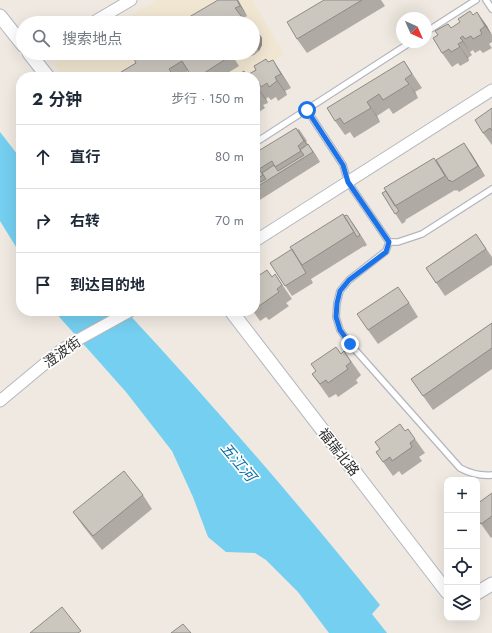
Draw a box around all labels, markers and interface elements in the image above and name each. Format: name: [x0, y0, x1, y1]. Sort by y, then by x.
north arrow: [396, 12, 432, 48]
search box: [16, 16, 260, 60]
icon: search: [30, 27, 52, 49]
text: 搜索地点: [62, 28, 122, 50]
text: 2 分钟: [32, 87, 82, 111]
text: 步行 · 150 m: [171, 89, 244, 108]
route start: [298, 101, 316, 119]
icon: ahead: [32, 146, 54, 168]
text: 直行: [70, 146, 100, 168]
text: 80 m: [215, 147, 244, 166]
icon: right: [32, 210, 54, 232]
text: 右转: [70, 210, 100, 232]
text: 70 m: [215, 211, 244, 230]
icon: arrive: [32, 274, 54, 296]
text: 到达目的地: [70, 274, 145, 296]
street label: 澄波街: [39, 332, 85, 372]
route end: [341, 335, 359, 353]
street label: 福瑞北路: [314, 424, 364, 480]
water label: 五江河: [215, 438, 263, 489]
map controls: [444, 477, 480, 621]
button: +: [444, 477, 480, 513]
button: −: [444, 513, 480, 549]
button: locate: [444, 549, 480, 585]
button: layers: [444, 585, 480, 621]

